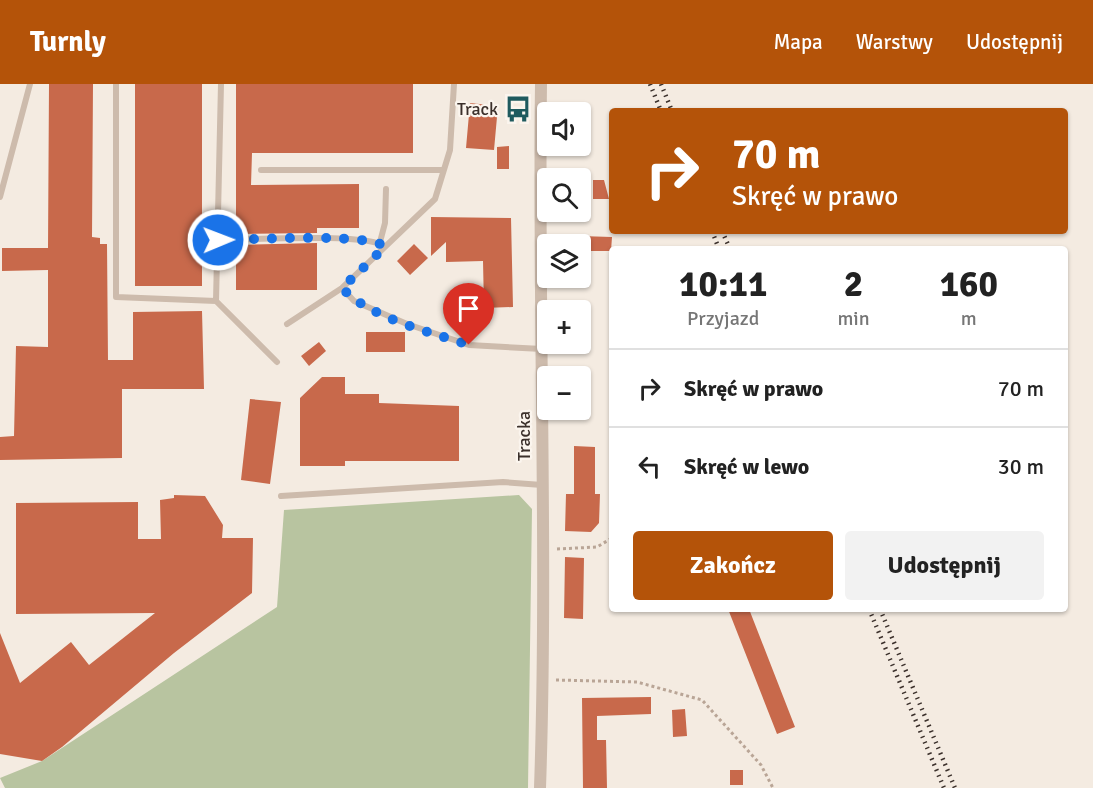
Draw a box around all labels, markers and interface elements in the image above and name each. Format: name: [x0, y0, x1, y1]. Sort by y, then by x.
text: Turnly: [30, 25, 106, 59]
text: Mapa: [773, 29, 823, 55]
text: Warstwy: [856, 29, 933, 55]
text: Udostępnij: [966, 29, 1063, 55]
bus stop icon: Track: [503, 94, 533, 124]
place label: Track: [457, 98, 498, 120]
map controls: [537, 102, 591, 420]
button: sound: [537, 102, 591, 156]
text: 70 m: [732, 129, 821, 180]
icon: right: [633, 132, 711, 210]
button: search: [537, 168, 591, 222]
text: Skręć w prawo: [732, 180, 898, 213]
position arrow: [186, 208, 250, 272]
button: layers: [537, 234, 591, 288]
text: 10:11: [679, 262, 767, 307]
text: 2: [844, 262, 863, 307]
text: 160: [940, 262, 998, 307]
pin: [443, 283, 494, 345]
icon: arrive: [452, 292, 485, 325]
button: +: [537, 300, 591, 354]
text: Przyjazd: [687, 306, 759, 331]
text: min: [837, 306, 870, 331]
text: m: [961, 306, 977, 331]
button: −: [537, 366, 591, 420]
icon: right: [633, 372, 666, 405]
text: Skręć w prawo: [684, 375, 823, 402]
text: 70 m: [998, 375, 1044, 402]
street label: Tracka: [513, 411, 535, 461]
icon: left: [633, 450, 666, 483]
text: Skręć w lewo: [684, 453, 809, 480]
text: 30 m: [998, 453, 1044, 480]
button: Zakończ: [633, 531, 833, 600]
button: Udostępnij: [845, 531, 1044, 600]

